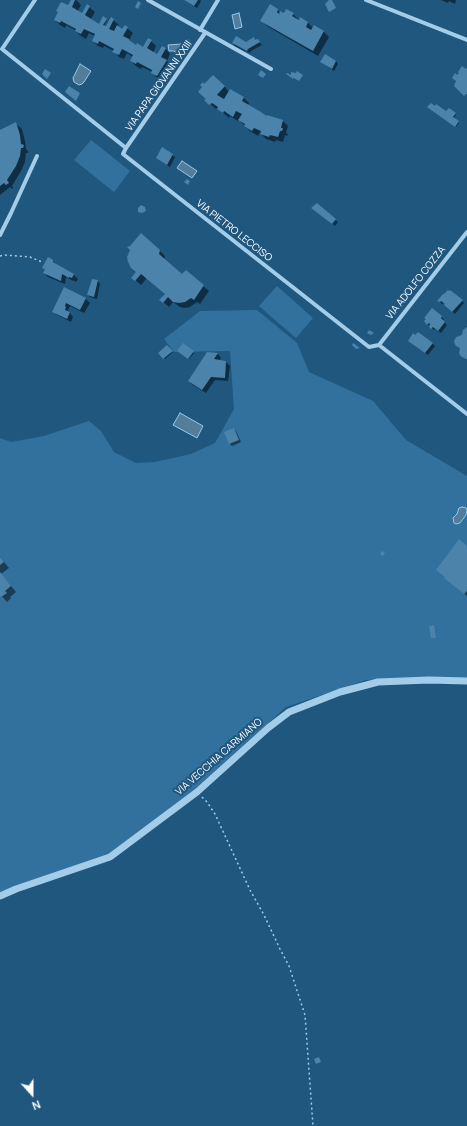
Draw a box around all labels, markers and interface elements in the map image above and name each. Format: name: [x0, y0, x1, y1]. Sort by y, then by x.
street label: VIA PAPA GIOVANNI XXIII: [123, 38, 195, 134]
street label: VIA PIETRO LECCISO: [194, 198, 274, 264]
street label: VIA ADOLFO COZZA: [384, 244, 448, 322]
street label: VIA VECCHIA CARMIANO: [173, 716, 265, 798]
north arrow: [12, 1074, 52, 1114]
text: N: [30, 1097, 43, 1114]

